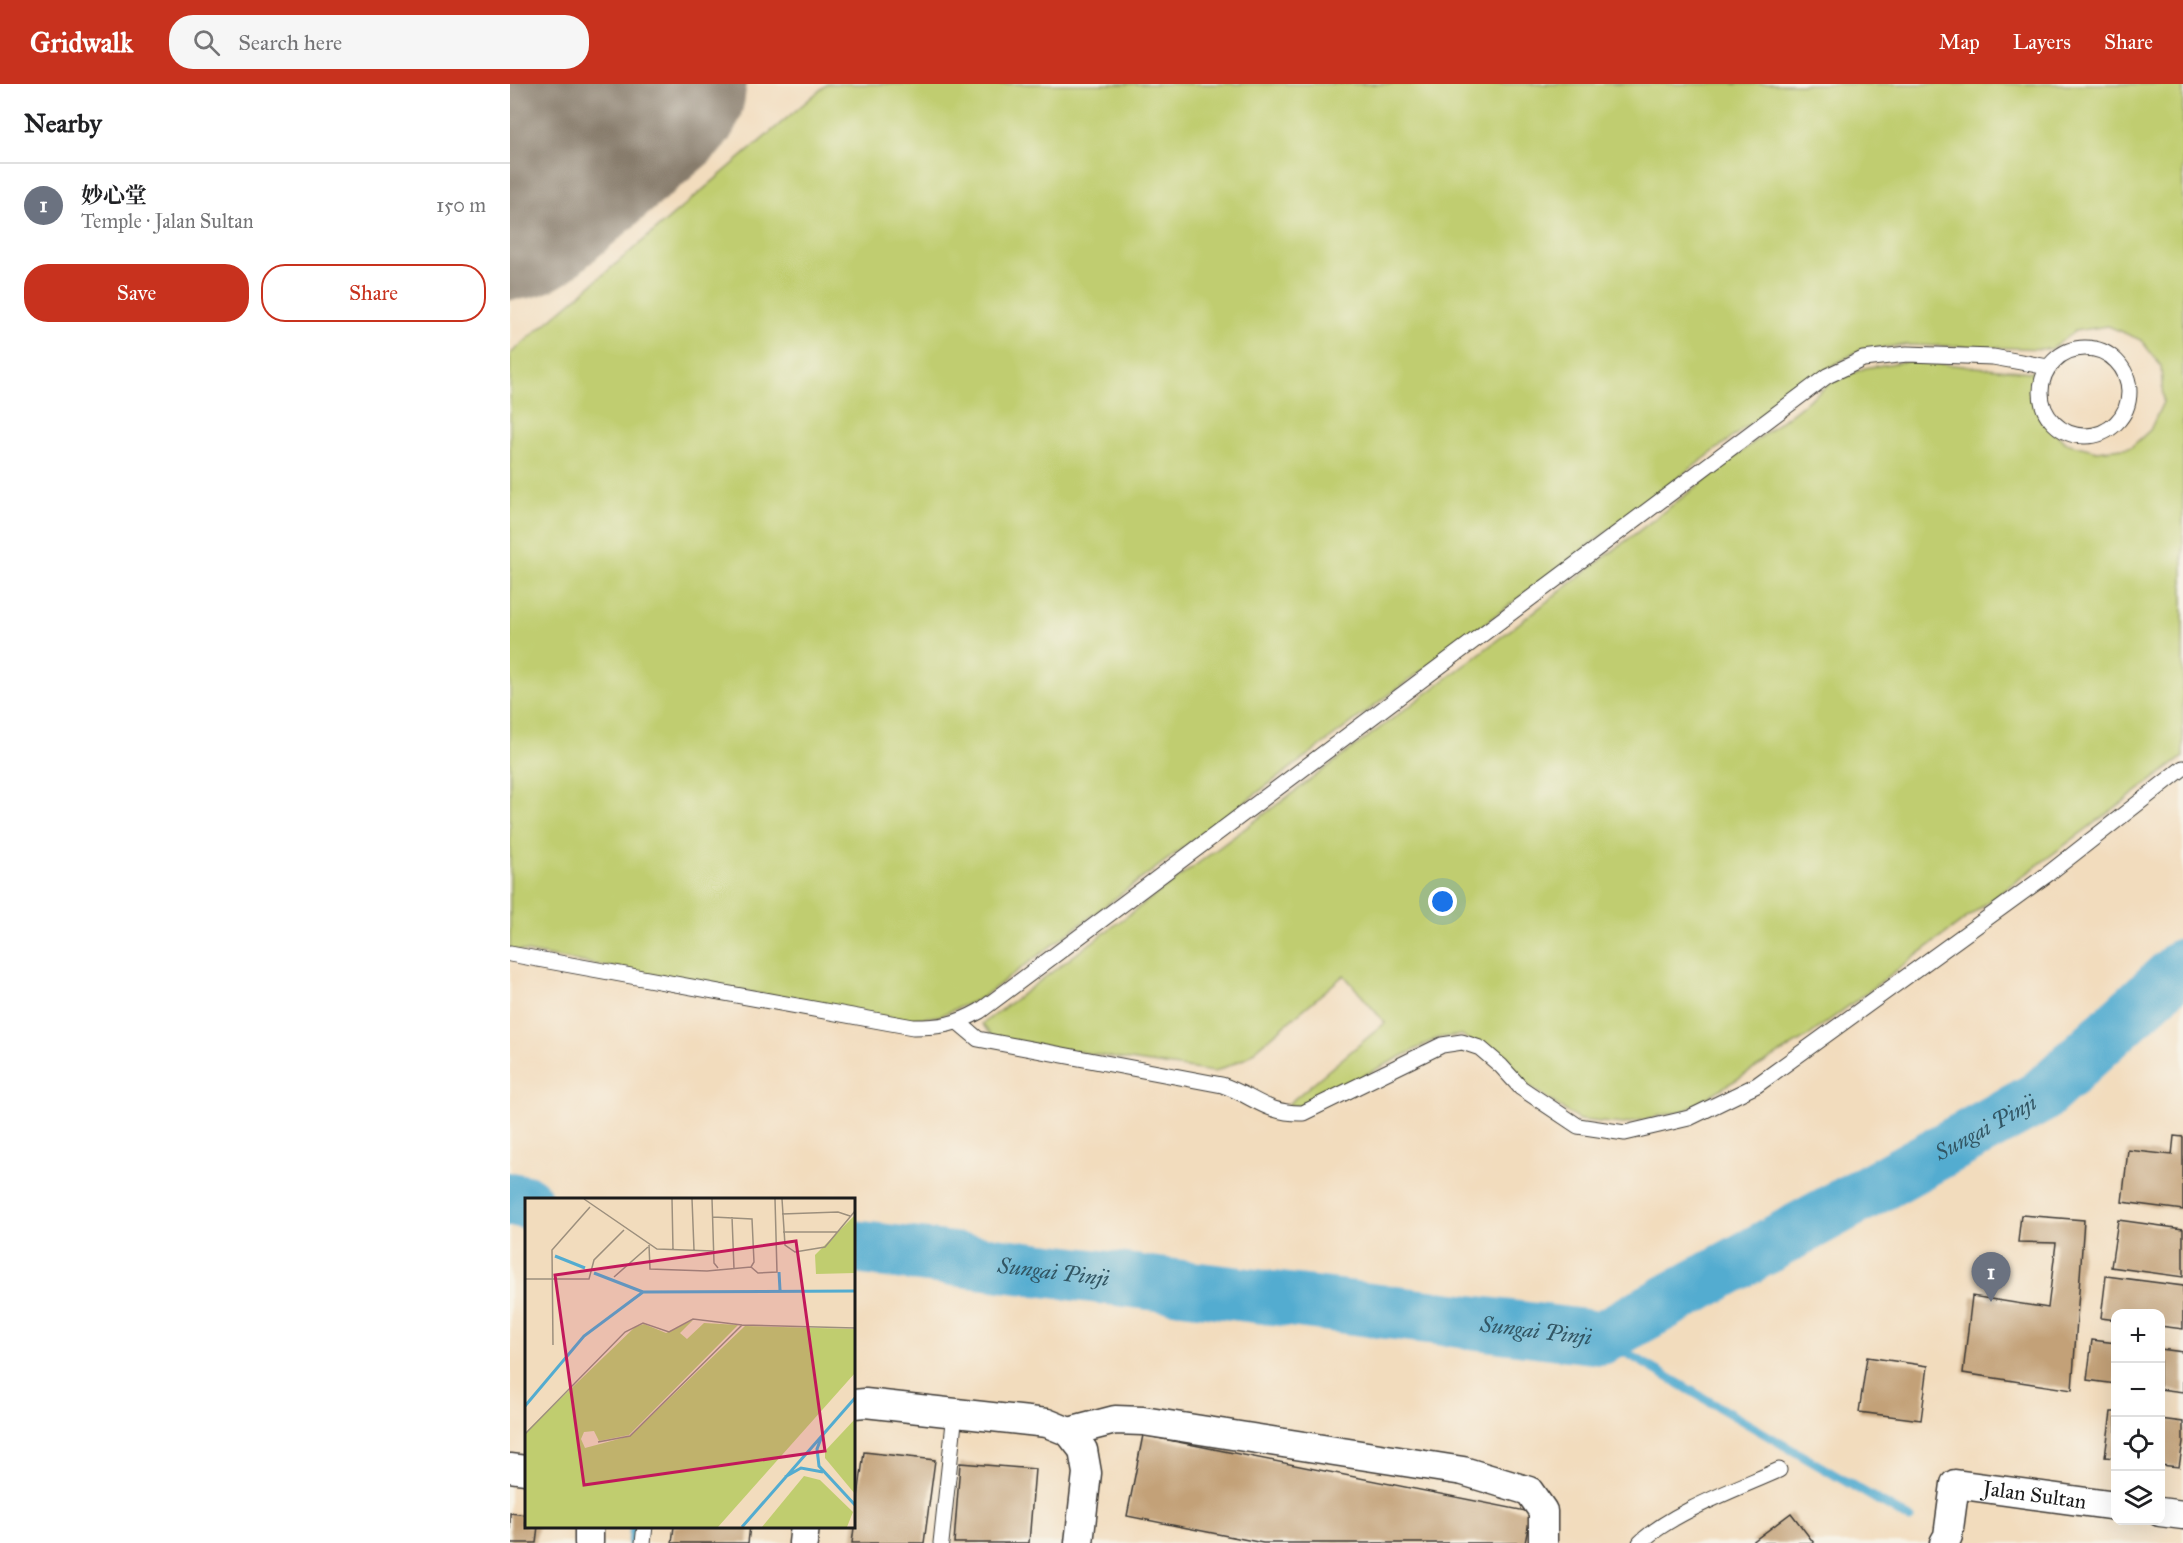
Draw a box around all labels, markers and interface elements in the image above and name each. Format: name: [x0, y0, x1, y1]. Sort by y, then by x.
search box: [169, 15, 589, 69]
text: Gridwalk: [30, 25, 133, 60]
icon: search: [190, 26, 223, 59]
text: Search here: [238, 29, 342, 56]
text: Map: [1939, 29, 1980, 55]
text: Layers: [2013, 29, 2071, 55]
text: Share: [2104, 29, 2153, 55]
text: Nearby: [24, 107, 102, 139]
text: 妙心堂: [81, 182, 147, 209]
text: 1: [40, 193, 47, 217]
text: 150 m: [436, 193, 486, 217]
text: Temple · Jalan Sultan: [81, 209, 254, 233]
button: Save: [24, 264, 249, 322]
button: Share: [261, 264, 486, 322]
your location: [1428, 887, 1457, 916]
water label: Sungai Pinji: [1929, 1088, 2042, 1167]
inset map: [525, 1198, 855, 1528]
water label: Sungai Pinji: [995, 1252, 1111, 1292]
pin: 1: [1972, 1252, 2010, 1302]
map controls: [2111, 1309, 2165, 1525]
button: +: [2111, 1309, 2165, 1363]
water label: Sungai Pinji: [1478, 1310, 1594, 1351]
button: −: [2111, 1363, 2165, 1417]
button: locate: [2111, 1417, 2165, 1471]
button: layers: [2111, 1471, 2165, 1525]
street label: Jalan Sultan: [1980, 1475, 2088, 1515]

